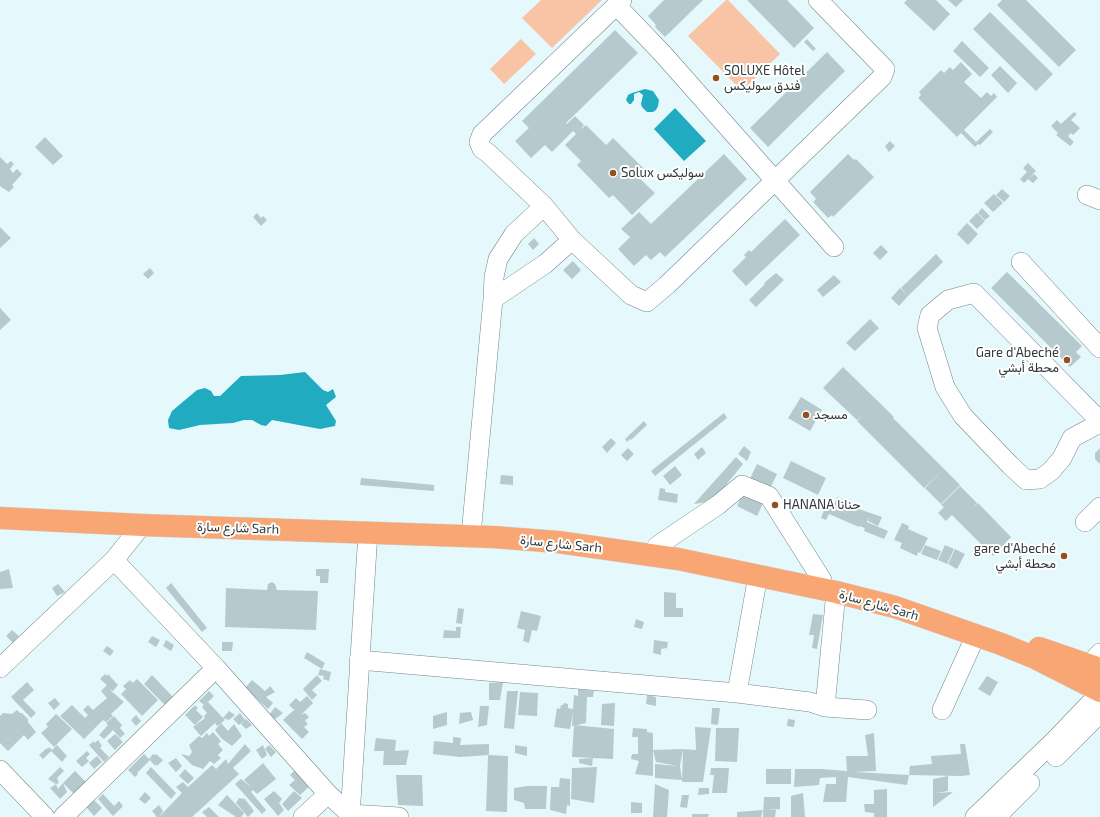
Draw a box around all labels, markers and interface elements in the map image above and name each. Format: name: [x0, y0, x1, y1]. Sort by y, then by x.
place label: SOLUXE Hôtel فندق سوليكس: [724, 63, 805, 94]
marker: SOLUXE Hôtel فندق سوليكس: [711, 73, 721, 83]
place label: Solux سوليكس: [621, 165, 704, 181]
marker: Solux سوليكس: [608, 168, 618, 178]
place label: Gare d'Abeché محطة أبشي: [976, 345, 1059, 376]
marker: Gare d'Abeché محطة أبشي: [1062, 355, 1072, 365]
place label: مسجد: [814, 407, 848, 423]
marker: مسجد: [801, 410, 811, 420]
place label: HANANA حنانا: [783, 497, 861, 513]
marker: HANANA حنانا: [770, 500, 780, 510]
street label: شارع سارة Sarh: [197, 519, 279, 537]
street label: شارع سارة Sarh: [519, 532, 603, 556]
place label: gare d'Abeché محطة أبشي: [974, 541, 1056, 572]
marker: gare d'Abeché محطة أبشي: [1059, 551, 1069, 561]
street label: شارع سارة Sarh: [837, 586, 921, 624]

